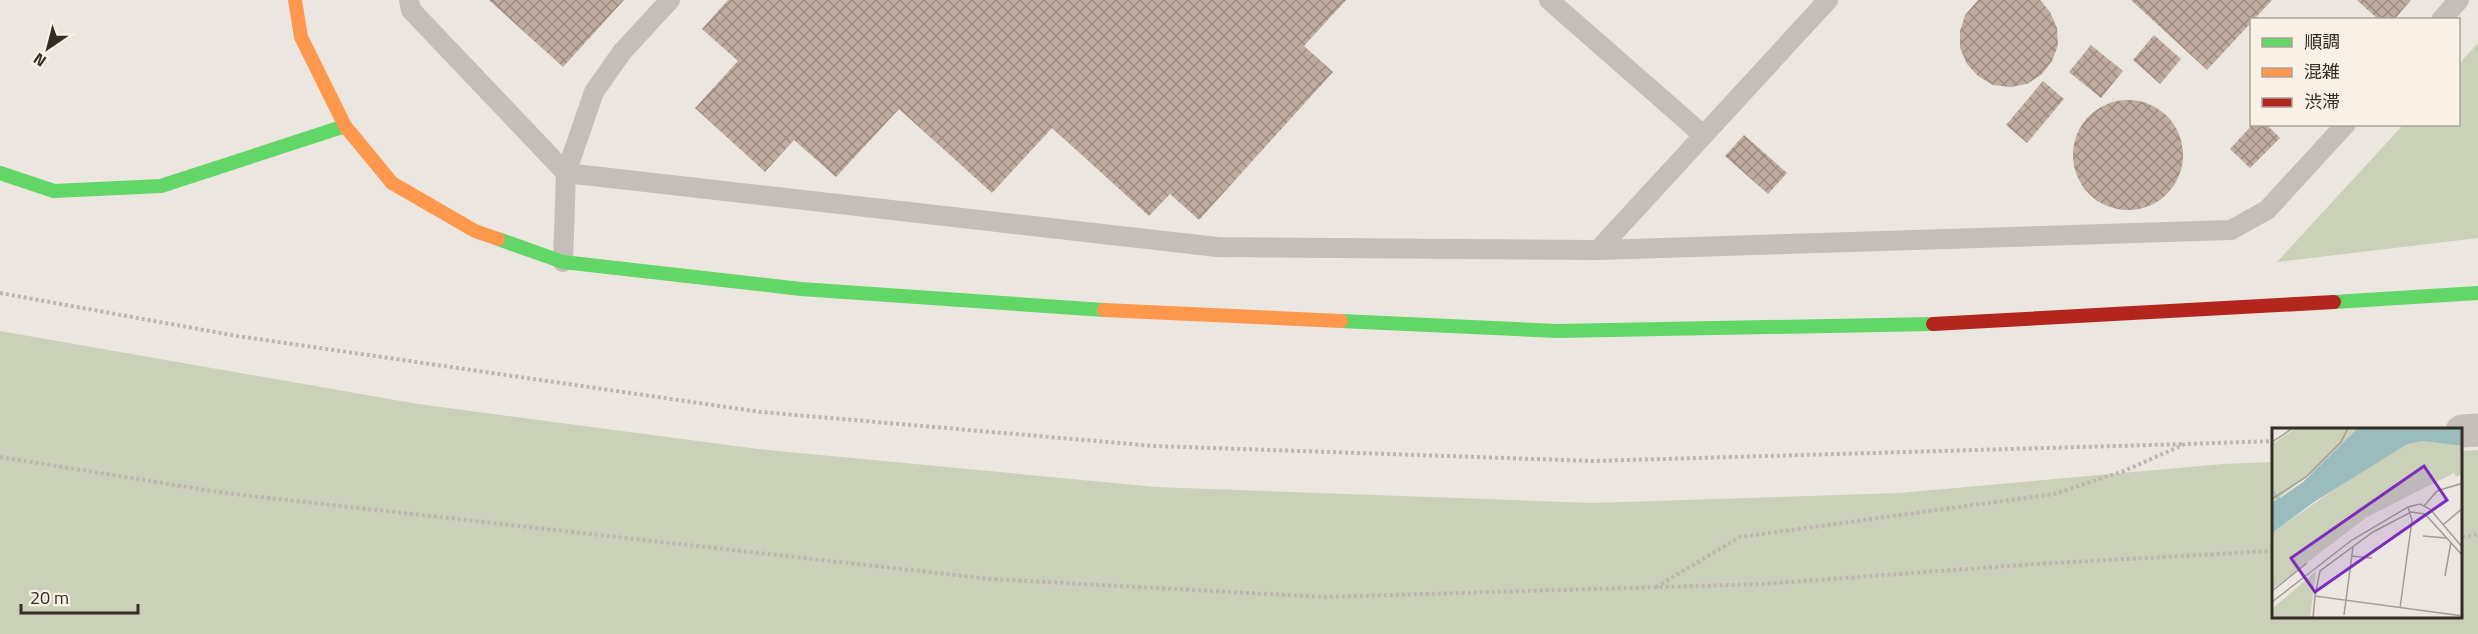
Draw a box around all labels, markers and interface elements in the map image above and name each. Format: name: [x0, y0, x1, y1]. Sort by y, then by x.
north arrow: [18, 18, 78, 78]
legend: [2250, 18, 2460, 126]
text: 順調: [2304, 28, 2340, 55]
text: N: [28, 47, 51, 73]
text: 混雑: [2304, 58, 2340, 85]
text: 渋滞: [2304, 88, 2340, 115]
inset map: [2272, 428, 2463, 619]
scale bar: [21, 577, 138, 615]
text: 20 m: [30, 584, 69, 611]

